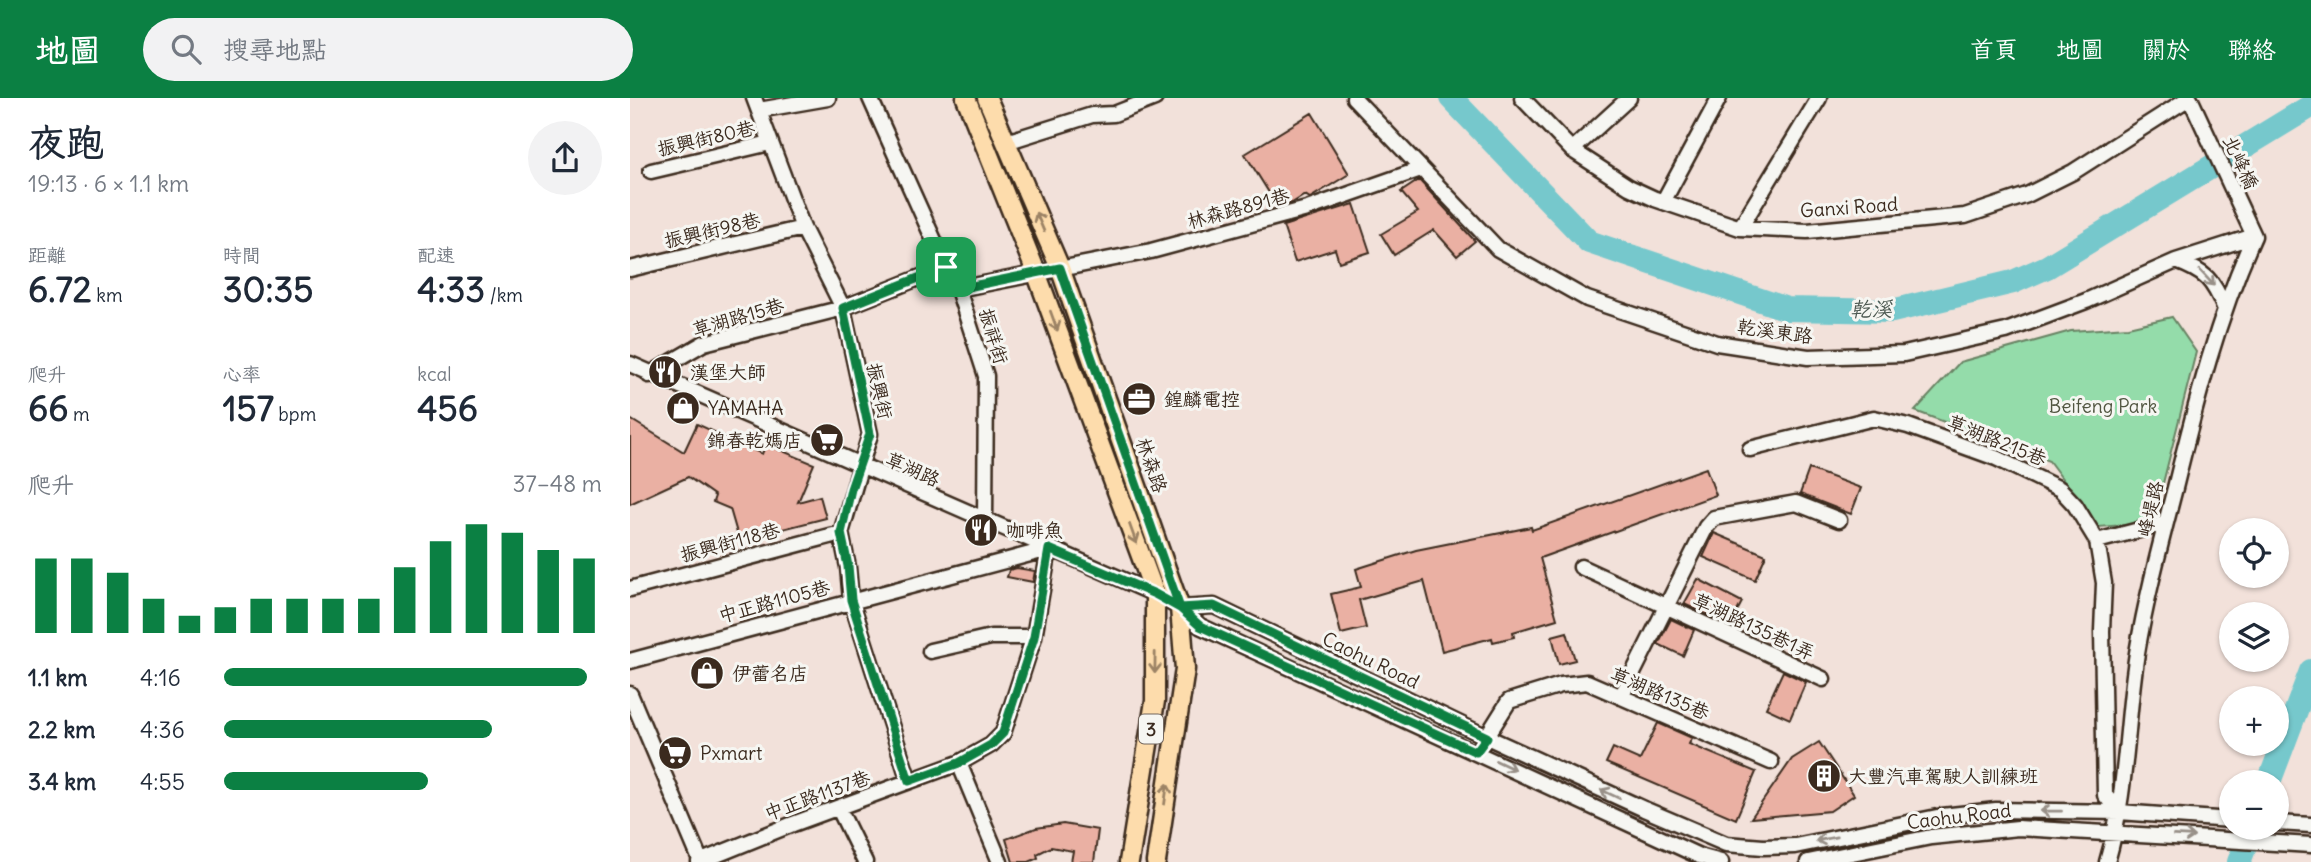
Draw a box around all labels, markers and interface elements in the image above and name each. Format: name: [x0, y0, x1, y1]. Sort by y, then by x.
search box: [143, 18, 633, 81]
text: 地圖: [35, 29, 101, 71]
icon: search: [167, 30, 205, 68]
text: 搜尋地點: [223, 33, 327, 66]
text: 首頁: [1970, 34, 2018, 64]
text: 地圖: [2056, 34, 2104, 64]
text: 關於: [2142, 34, 2190, 64]
text: 聯絡: [2228, 34, 2276, 64]
street label: 振興街80巷: [655, 115, 757, 161]
text: 夜跑: [28, 119, 104, 166]
button: share: [528, 121, 602, 195]
street label: 北峰橋: [2218, 131, 2264, 193]
text: 19:13 · 6 × 1.1 km: [28, 169, 189, 198]
street label: 林森路891巷: [1184, 183, 1292, 233]
street label: Ganxi Road: [1799, 192, 1899, 222]
street label: 振興街98巷: [662, 207, 762, 253]
one-way arrow: [1033, 211, 1046, 233]
pin: [916, 237, 976, 297]
text: 距離: [28, 243, 66, 267]
text: 時間: [223, 243, 261, 267]
text: 配速: [417, 243, 455, 267]
icon: arrive: [927, 248, 965, 286]
text: 6.72: [28, 267, 92, 311]
text: 30:35: [223, 267, 313, 311]
text: 4:33: [417, 267, 485, 311]
one-way arrow: [2199, 269, 2215, 287]
text: km: [92, 283, 123, 307]
text: /km: [485, 283, 523, 307]
street label: 草湖路15巷: [689, 292, 787, 342]
water label: 乾溪: [1850, 295, 1893, 323]
street label: 振祥街: [974, 305, 1014, 367]
one-way arrow: [1049, 309, 1062, 331]
street label: 乾溪東路: [1736, 314, 1814, 348]
restaurant icon: 漢堡大師: [646, 353, 684, 391]
place label: 漢堡大師: [690, 360, 766, 384]
street label: 振興街: [862, 361, 898, 421]
text: 爬升: [28, 362, 66, 386]
text: 心率: [223, 362, 261, 386]
text: kcal: [417, 362, 452, 386]
office icon: 鍠麟電控: [1120, 380, 1158, 418]
text: 66: [28, 386, 68, 430]
text: 157: [223, 386, 274, 430]
text: 456: [417, 386, 478, 430]
place label: 鍠麟電控: [1164, 387, 1240, 411]
shop icon: YAMAHA: [664, 389, 702, 427]
park label: Beifeng Park: [2049, 394, 2157, 418]
place label: YAMAHA: [708, 396, 783, 420]
text: m: [68, 402, 90, 426]
text: bpm: [274, 402, 316, 426]
street label: 草湖路215巷: [1944, 409, 2050, 471]
supermarket icon: 錦春乾媽店: [808, 421, 846, 459]
place label: 錦春乾媽店: [707, 428, 802, 452]
street label: 林森路: [1131, 434, 1173, 496]
street label: 草湖路: [882, 446, 944, 492]
text: 37–48 m: [512, 469, 602, 498]
text: 爬升: [28, 470, 74, 499]
street label: 峰堤路: [2132, 479, 2168, 539]
restaurant icon: 咖啡魚: [962, 511, 1000, 549]
street label: 振興街118巷: [678, 517, 782, 567]
place label: 咖啡魚: [1006, 518, 1063, 542]
map controls: [2219, 518, 2289, 840]
button: locate: [2219, 518, 2289, 588]
one-way arrow: [1128, 523, 1140, 545]
street label: 中正路1105巷: [716, 575, 832, 627]
street label: 草湖路135巷1弄: [1689, 587, 1819, 665]
button: layers: [2219, 602, 2289, 672]
street label: Caohu Road: [1319, 626, 1423, 694]
one-way arrow: [1149, 651, 1162, 674]
shop icon: 伊蕾名店: [688, 654, 726, 692]
place label: 伊蕾名店: [732, 661, 808, 685]
street label: 草湖路135巷: [1607, 661, 1713, 725]
text: 1.1 km: [28, 663, 87, 692]
text: 4:16: [140, 663, 181, 692]
button: +: [2219, 686, 2289, 756]
road number: 3: [1139, 714, 1163, 744]
text: 2.2 km: [28, 715, 95, 744]
text: 4:36: [140, 715, 185, 744]
supermarket icon: Pxmart: [656, 734, 694, 772]
place label: Pxmart: [700, 741, 762, 765]
building icon: 大豐汽車駕駛人訓練班: [1805, 757, 1843, 795]
one-way arrow: [1494, 759, 1515, 773]
place label: 大豐汽車駕駛人訓練班: [1848, 764, 2038, 788]
street label: 中正路1137巷: [761, 765, 873, 825]
text: 3.4 km: [28, 767, 96, 796]
text: 4:55: [140, 767, 185, 796]
button: −: [2219, 770, 2289, 840]
one-way arrow: [1160, 784, 1173, 806]
one-way arrow: [1600, 787, 1621, 800]
street label: Caohu Road: [1906, 798, 2012, 834]
one-way arrow: [2040, 804, 2063, 818]
one-way arrow: [2172, 829, 2195, 842]
one-way arrow: [1815, 832, 1838, 846]

